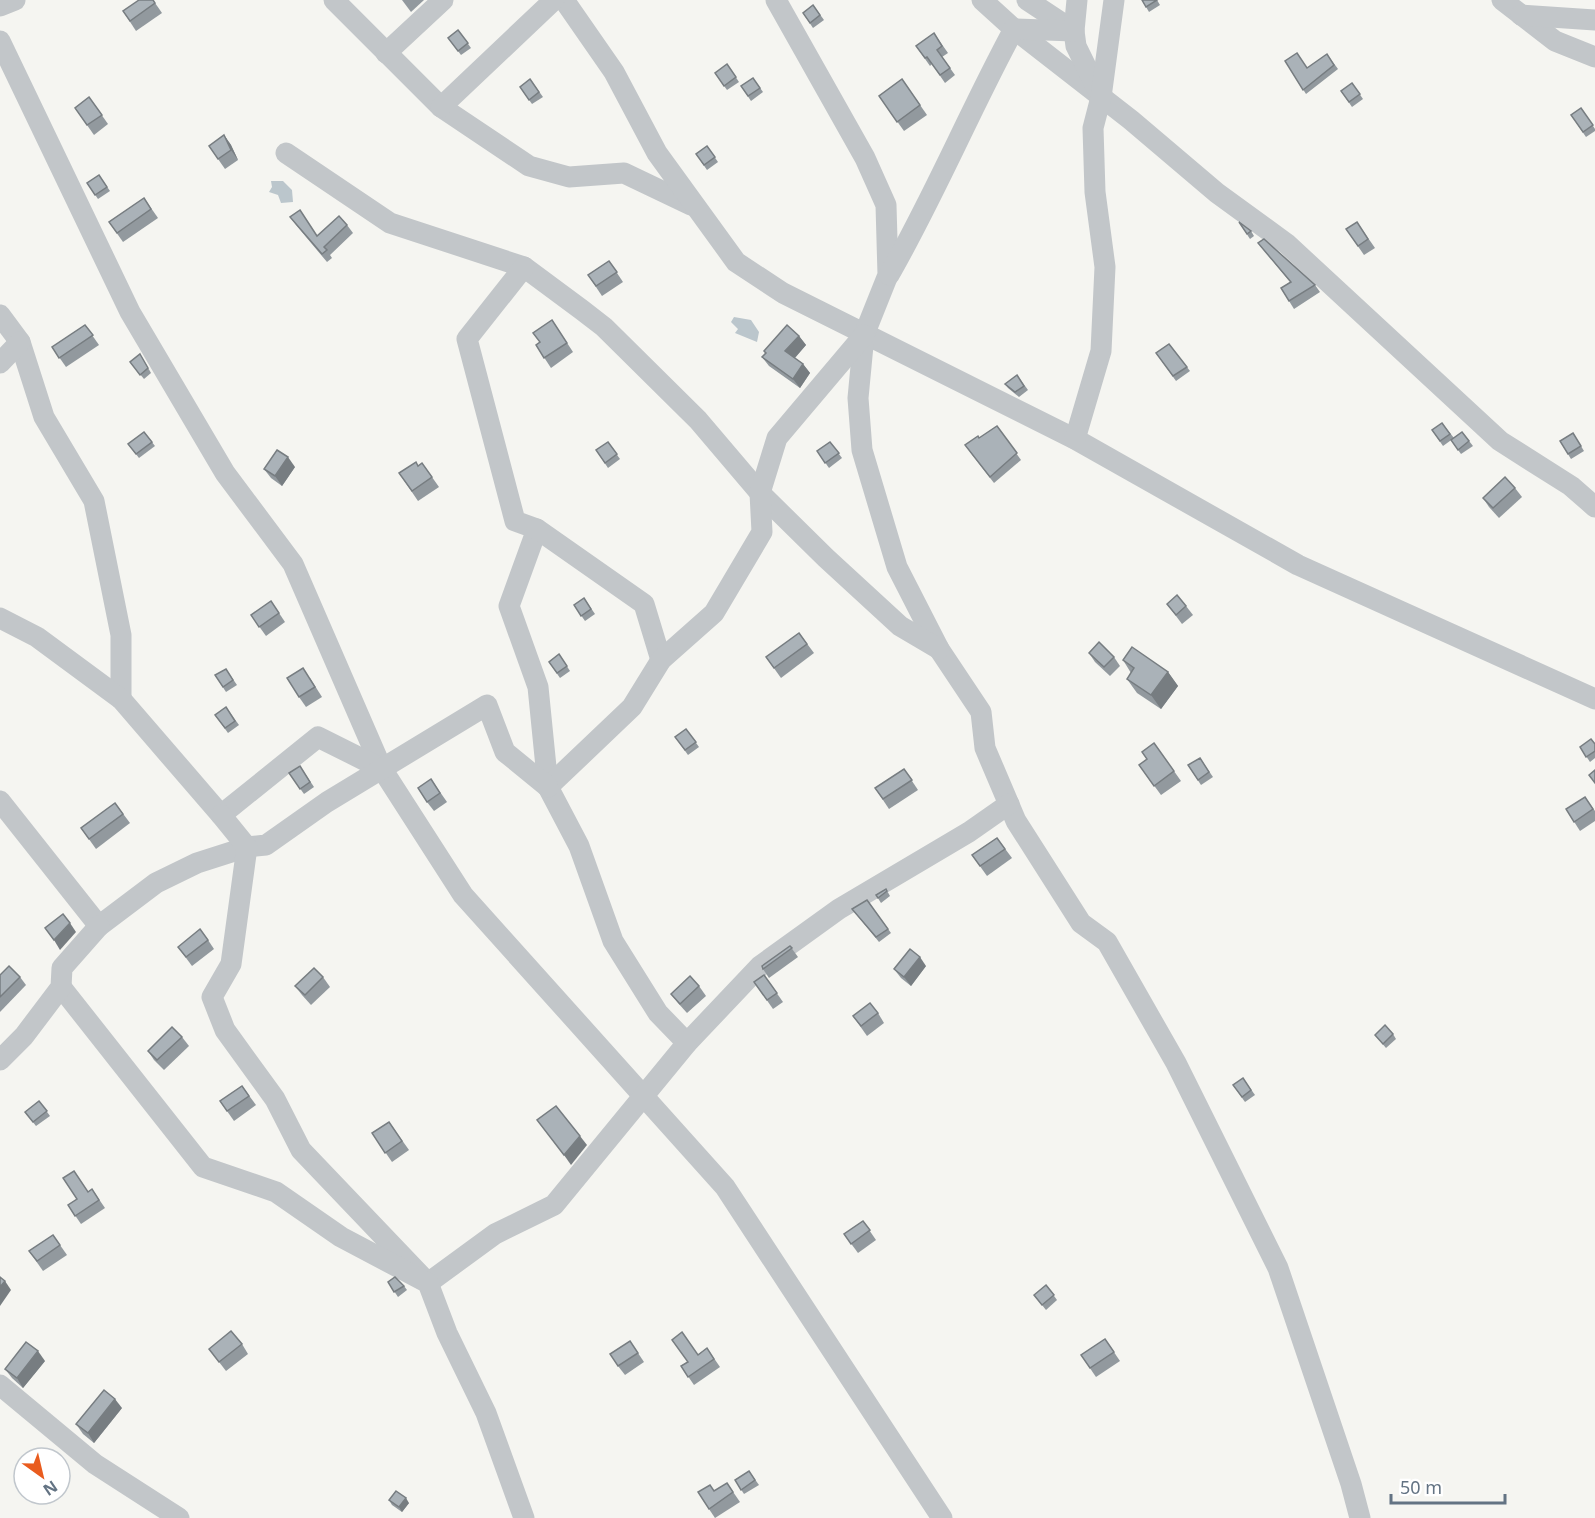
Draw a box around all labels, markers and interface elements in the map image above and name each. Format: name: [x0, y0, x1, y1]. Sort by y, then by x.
north arrow: [12, 1446, 72, 1506]
scale bar: [1391, 1467, 1505, 1505]
text: 50 m: [1400, 1475, 1442, 1499]
text: N: [39, 1476, 62, 1501]

